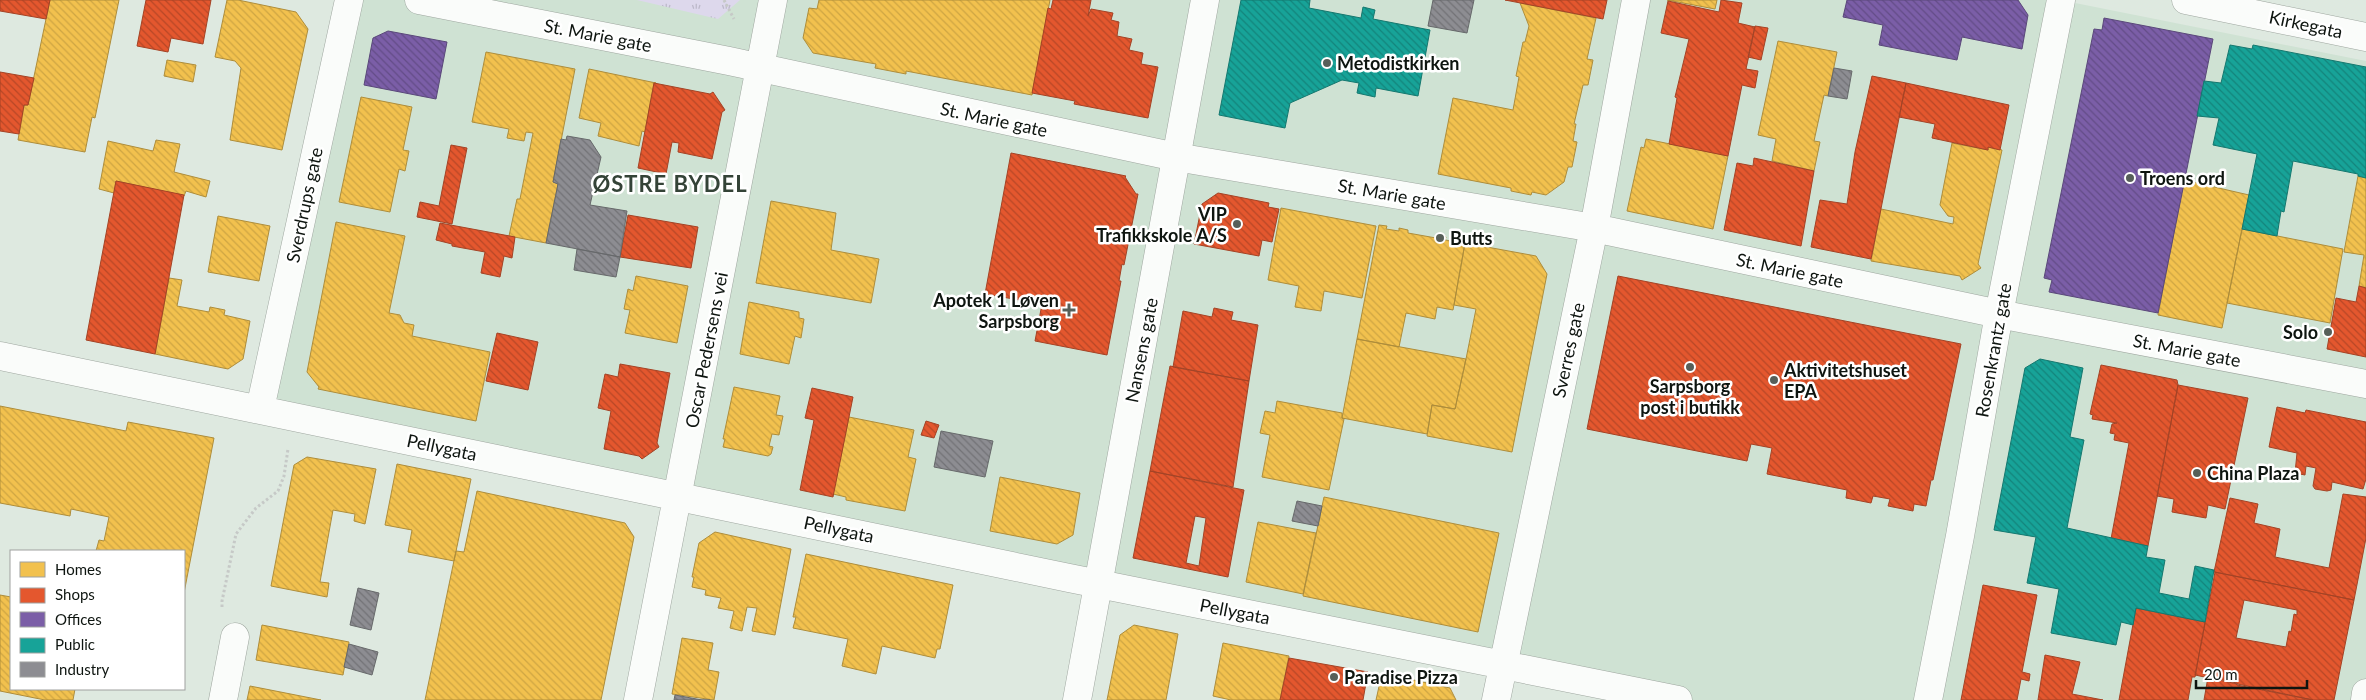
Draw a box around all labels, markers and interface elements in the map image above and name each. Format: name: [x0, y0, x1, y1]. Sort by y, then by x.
street label: Kirkegata: [2267, 5, 2345, 43]
street label: St. Marie gate: [542, 14, 654, 56]
place label: Metodistkirken: [1337, 52, 1459, 74]
marker: Metodistkirken: [1321, 57, 1333, 69]
street label: St. Marie gate: [938, 97, 1050, 141]
street label: Sverdrups gate: [281, 145, 327, 265]
place label: Troens ord: [2140, 167, 2225, 189]
district label: ØSTRE BYDEL: [592, 170, 748, 197]
marker: Troens ord: [2124, 172, 2136, 184]
street label: St. Marie gate: [1336, 174, 1448, 214]
place label: VIP Trafikkskole A/S: [1096, 203, 1227, 246]
marker: VIP Trafikkskole A/S: [1231, 218, 1243, 230]
place label: Butts: [1450, 227, 1492, 249]
marker: Butts: [1434, 232, 1446, 244]
street label: St. Marie gate: [1734, 248, 1846, 292]
street label: Oscar Pedersens vei: [680, 270, 732, 430]
street label: Rosenkrantz gate: [1970, 281, 2016, 419]
place label: Apotek 1 Løven Sarpsborg: [932, 289, 1059, 332]
street label: Nansens gate: [1120, 296, 1162, 404]
street label: Sverres gate: [1547, 300, 1589, 400]
marker: Apotek 1 Løven Sarpsborg: [1063, 304, 1075, 316]
place label: Solo: [2283, 321, 2318, 343]
marker: Solo: [2322, 326, 2334, 338]
street label: St. Marie gate: [2131, 329, 2243, 371]
place label: Aktivitetshuset EPA: [1783, 359, 1907, 402]
marker: Sarpsborg post i butikk: [1684, 361, 1696, 373]
marker: Aktivitetshuset EPA: [1768, 374, 1780, 386]
place label: Sarpsborg post i butikk: [1640, 375, 1740, 418]
street label: Pellygata: [405, 429, 479, 465]
place label: China Plaza: [2207, 462, 2299, 484]
marker: China Plaza: [2191, 467, 2203, 479]
street label: Pellygata: [802, 511, 876, 547]
legend: [10, 550, 185, 690]
text: Homes: [55, 560, 101, 578]
text: Shops: [55, 585, 95, 603]
street label: Pellygata: [1198, 593, 1272, 629]
text: Offices: [55, 610, 102, 628]
text: Public: [55, 635, 95, 653]
scale bar: [2196, 658, 2307, 690]
text: Industry: [55, 660, 110, 678]
text: 20 m: [2204, 665, 2238, 683]
place label: Paradise Pizza: [1344, 666, 1458, 688]
marker: Paradise Pizza: [1328, 671, 1340, 683]

